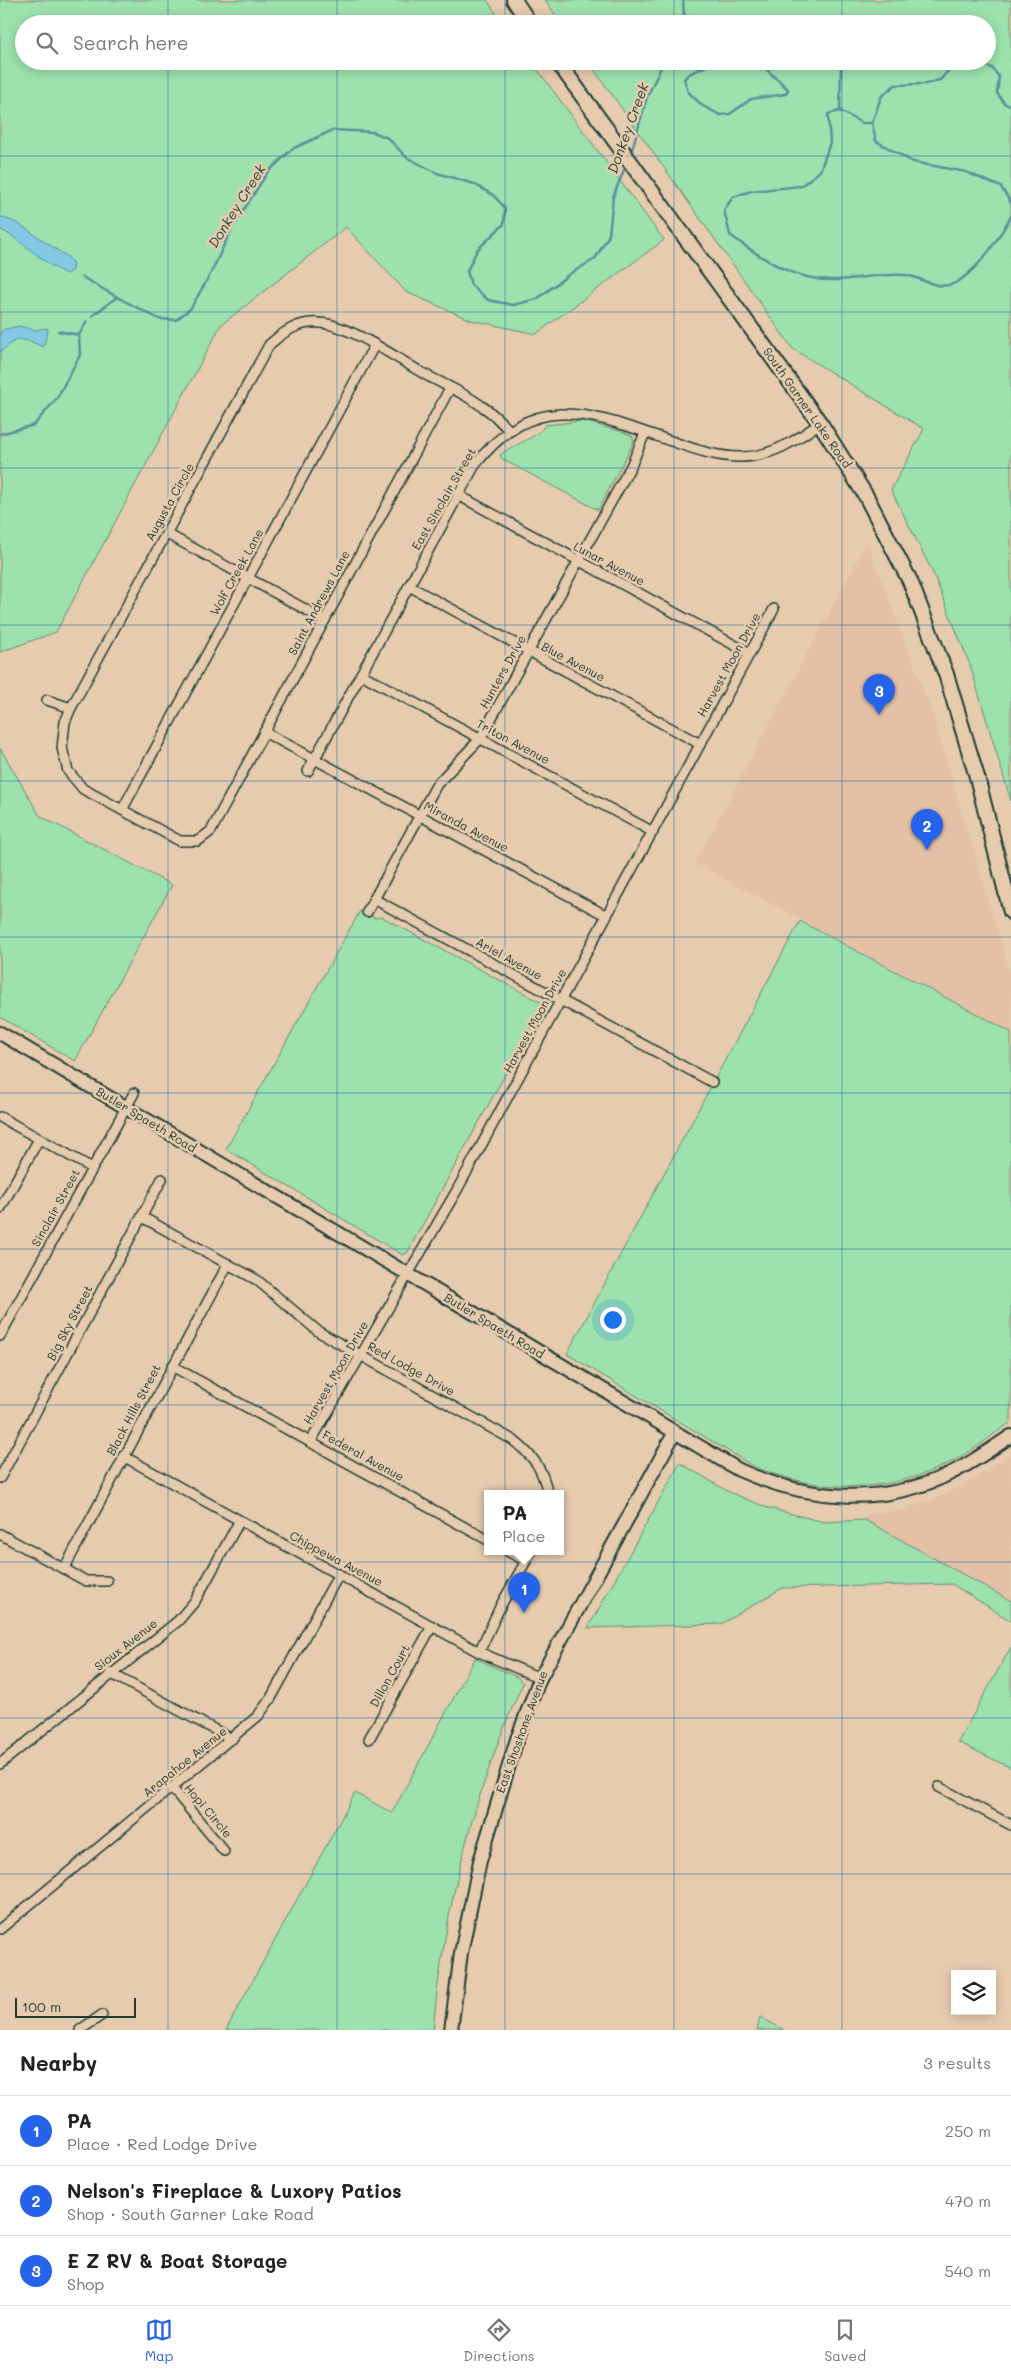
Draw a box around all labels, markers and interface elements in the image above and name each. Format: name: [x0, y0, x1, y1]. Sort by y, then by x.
search box: [15, 15, 996, 70]
icon: search: [33, 29, 61, 57]
text: Search here: [73, 30, 189, 55]
water label: Donkey Creek: [602, 79, 653, 176]
water label: Donkey Creek: [203, 160, 270, 251]
street label: South Garner Lake Road: [760, 344, 856, 471]
street label: East Sinclair Street: [407, 444, 479, 553]
street label: Augusta Circle: [141, 460, 197, 543]
street label: Wolf Creek Lane: [206, 525, 267, 618]
street label: Lunar Avenue: [571, 538, 648, 589]
street label: Saint Andrews Lane: [284, 547, 353, 658]
street label: Harvest Moon Drive: [693, 610, 763, 719]
street label: Hunters Drive: [475, 632, 529, 711]
street label: Blue Avenue: [539, 638, 608, 685]
pin: 3: [863, 674, 895, 715]
street label: Triton Avenue: [474, 715, 553, 767]
street label: Miranda Avenue: [421, 797, 512, 855]
pin: 2: [911, 809, 943, 850]
street label: Ariel Avenue: [473, 933, 546, 983]
street label: Harvest Moon Drive: [499, 966, 569, 1075]
street label: Butler Spaeth Road: [93, 1083, 200, 1156]
street label: Sinclair Street: [27, 1166, 83, 1249]
street label: Big Sky Street: [42, 1282, 96, 1363]
street label: Butler Spaeth Road: [441, 1289, 548, 1362]
your location: [600, 1307, 626, 1333]
street label: Harvest Moon Drive: [299, 1318, 371, 1427]
street label: Red Lodge Drive: [365, 1337, 458, 1399]
street label: Black Hills Street: [102, 1361, 164, 1458]
street label: Federal Avenue: [320, 1426, 407, 1484]
popup: [484, 1490, 564, 1555]
text: PA: [502, 1500, 527, 1525]
text: Place: [502, 1525, 546, 1546]
street label: Chippewa Avenue: [287, 1527, 386, 1589]
pin: 1: [508, 1572, 540, 1613]
street label: Sioux Avenue: [91, 1615, 160, 1674]
street label: Dillon Court: [365, 1641, 413, 1710]
street label: East Shoshone Avenue: [491, 1668, 551, 1795]
street label: Arapahoe Avenue: [139, 1722, 230, 1800]
street label: Hopi Circle: [181, 1780, 236, 1841]
map controls: [951, 1970, 996, 2015]
button: layers: [951, 1970, 996, 2015]
scale bar: [15, 1995, 136, 2018]
text: 100 m: [22, 1997, 61, 2016]
text: Nearby: [20, 2049, 97, 2076]
text: 3 results: [923, 2052, 991, 2073]
text: PA: [67, 2108, 92, 2133]
text: 1: [32, 2120, 40, 2141]
text: 250 m: [945, 2120, 991, 2141]
text: Place · Red Lodge Drive: [67, 2133, 257, 2154]
text: Nelson's Fireplace & Luxory Patios: [67, 2178, 402, 2203]
text: 2: [32, 2190, 40, 2211]
text: 470 m: [945, 2190, 991, 2211]
text: Shop · South Garner Lake Road: [67, 2203, 314, 2224]
text: E Z RV & Boat Storage: [67, 2248, 287, 2273]
text: 3: [31, 2260, 41, 2281]
text: 540 m: [945, 2260, 991, 2281]
text: Shop: [67, 2273, 104, 2294]
tab: Map: [145, 2316, 173, 2365]
tab: Directions: [463, 2316, 535, 2365]
tab: Saved: [824, 2316, 866, 2365]

